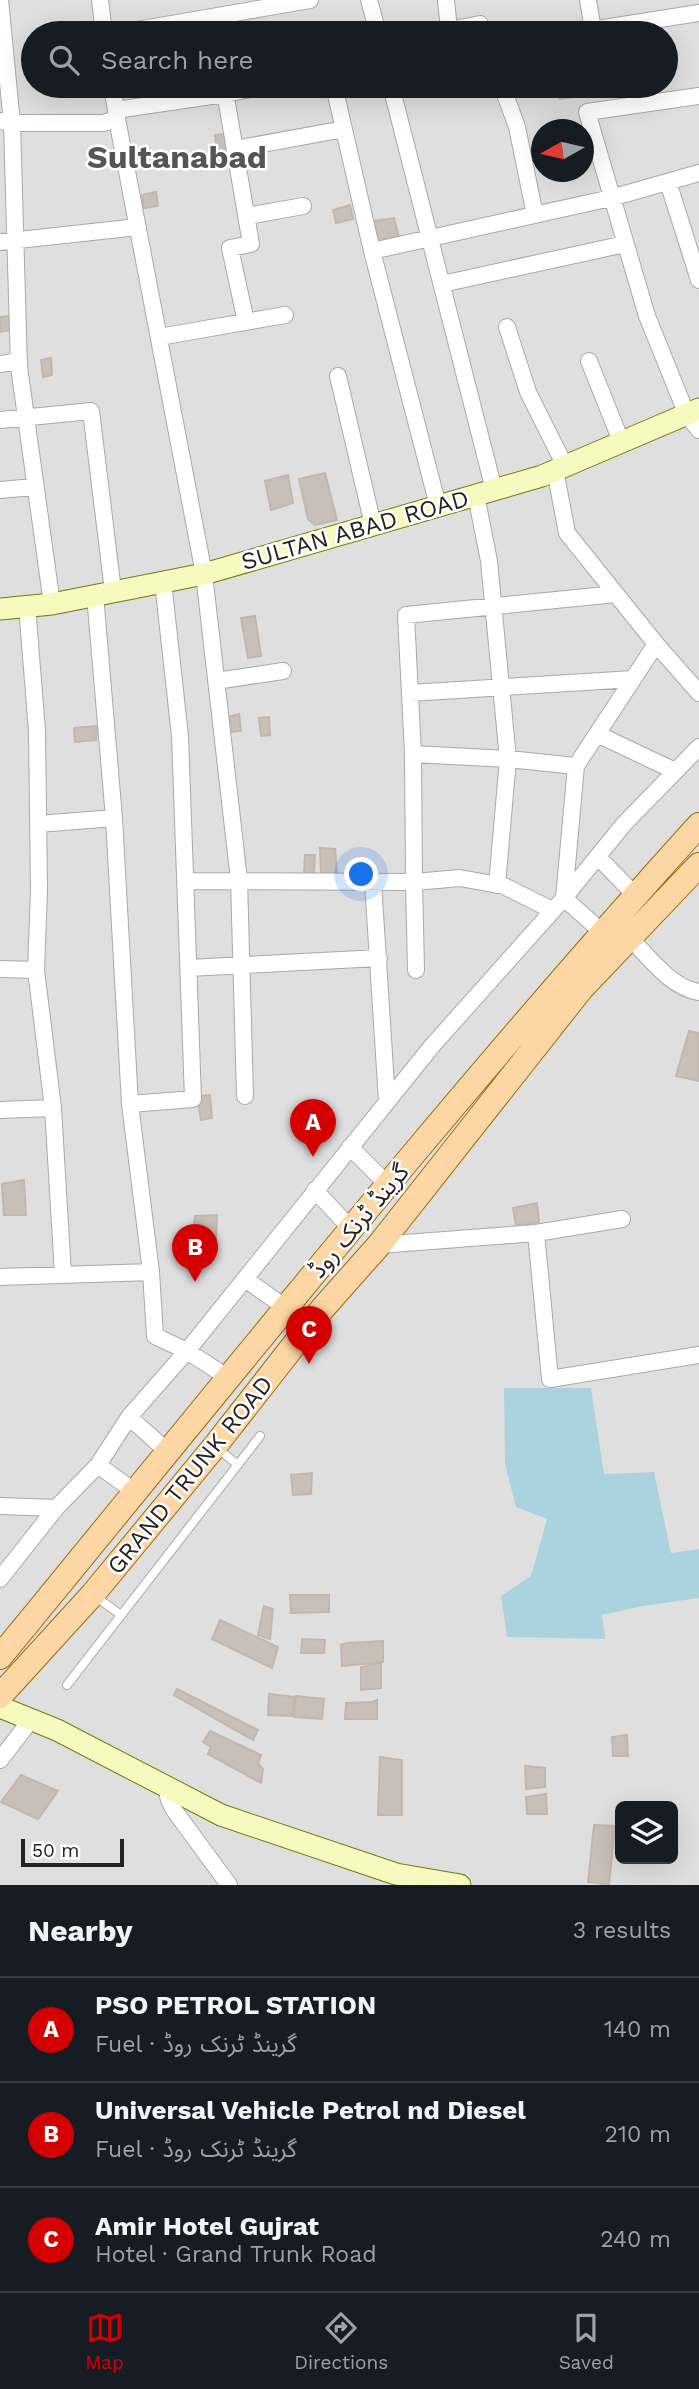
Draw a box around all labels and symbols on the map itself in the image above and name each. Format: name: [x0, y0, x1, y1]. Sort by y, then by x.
north arrow: [531, 119, 594, 182]
district label: Sultanabad: [87, 138, 267, 176]
street label: SULTAN ABAD ROAD: [238, 484, 472, 576]
your location: [344, 857, 378, 891]
pin: A: [290, 1099, 336, 1157]
street label: گرینڈ ٹرنک روڈ: [303, 1158, 415, 1284]
pin: B: [172, 1224, 218, 1282]
pin: C: [286, 1306, 332, 1364]
street label: GRAND TRUNK ROAD: [101, 1370, 279, 1580]
scale bar: [21, 1836, 124, 1868]

